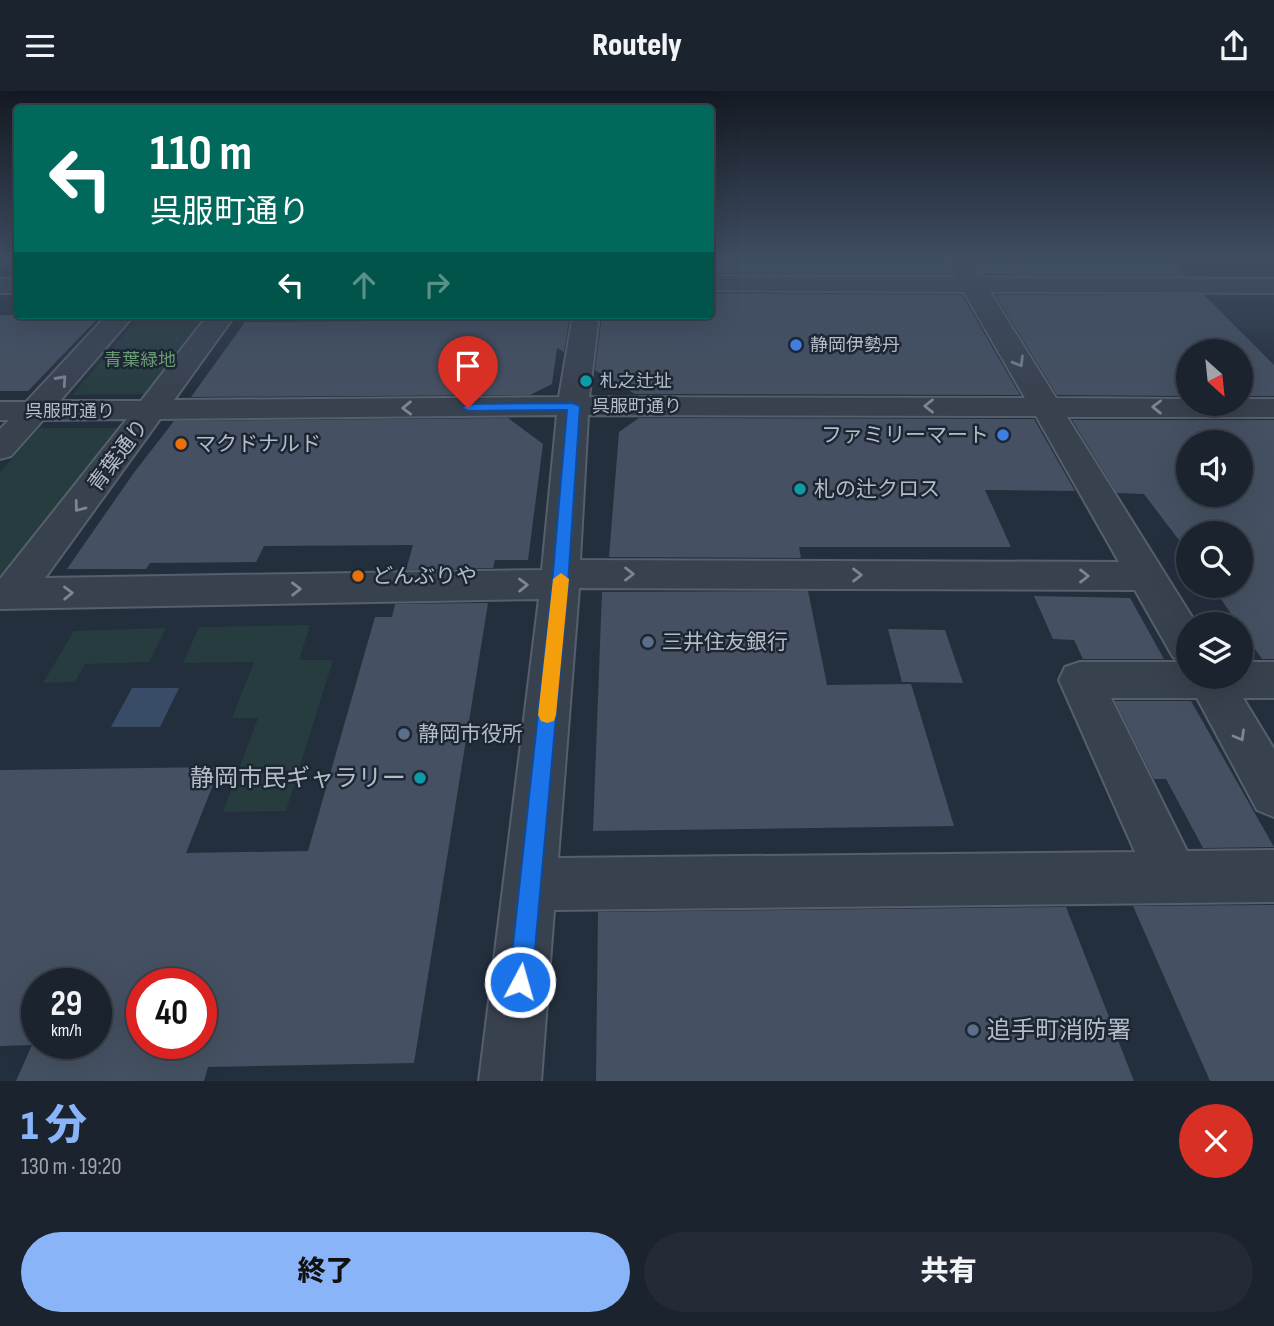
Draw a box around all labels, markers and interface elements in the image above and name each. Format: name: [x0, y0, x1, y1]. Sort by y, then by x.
text: Routely: [592, 26, 682, 65]
icon: menu: [21, 27, 59, 65]
icon: share: [1215, 27, 1253, 65]
text: 110 m: [150, 125, 252, 184]
icon: left: [35, 133, 126, 224]
text: 呉服町通り: [150, 193, 310, 232]
icon: left: [272, 266, 310, 304]
icon: ahead: [345, 266, 383, 304]
icon: right: [418, 266, 456, 304]
place label: 静岡伊勢丹: [810, 335, 900, 356]
pin: [438, 336, 498, 408]
marker: 静岡伊勢丹: [788, 337, 804, 353]
north arrow: [1176, 339, 1253, 417]
map controls: [1176, 339, 1253, 689]
icon: arrive: [449, 347, 487, 385]
park label: 青葉緑地: [104, 350, 176, 371]
one-way arrow: [1010, 355, 1023, 368]
place label: 札之辻址: [600, 371, 672, 392]
marker: 札之辻址: [578, 373, 594, 389]
one-way arrow: [54, 375, 66, 388]
street label: 呉服町通り: [592, 396, 682, 417]
one-way arrow: [924, 398, 934, 414]
one-way arrow: [1151, 399, 1162, 415]
one-way arrow: [401, 400, 412, 416]
street label: 呉服町通り: [25, 401, 115, 422]
street label: 青葉通り: [83, 414, 154, 496]
place label: ファミリーマート: [821, 423, 989, 448]
marker: ファミリーマート: [995, 427, 1011, 443]
button: sound: [1176, 430, 1253, 507]
place label: マクドナルド: [195, 432, 321, 457]
marker: マクドナルド: [173, 436, 189, 452]
place label: 札の辻クロス: [814, 477, 940, 502]
marker: 札の辻クロス: [792, 481, 808, 497]
one-way arrow: [74, 499, 87, 512]
button: search: [1176, 521, 1253, 598]
place label: どんぶりや: [372, 564, 477, 589]
one-way arrow: [625, 566, 635, 582]
one-way arrow: [852, 567, 863, 583]
marker: どんぶりや: [350, 568, 366, 584]
one-way arrow: [1080, 568, 1090, 584]
one-way arrow: [518, 577, 529, 593]
one-way arrow: [291, 581, 301, 597]
one-way arrow: [63, 586, 74, 601]
button: layers: [1176, 612, 1253, 689]
place label: 三井住友銀行: [662, 630, 788, 655]
marker: 三井住友銀行: [640, 634, 656, 650]
place label: 静岡市役所: [418, 722, 523, 747]
marker: 静岡市役所: [396, 726, 412, 742]
one-way arrow: [1232, 729, 1245, 742]
place label: 静岡市民ギャラリー: [190, 764, 406, 793]
marker: 静岡市民ギャラリー: [412, 770, 428, 786]
position arrow: [483, 945, 557, 1019]
speed limit sign: 40: [126, 968, 217, 1059]
text: 29: [51, 983, 82, 1026]
place label: 追手町消防署: [987, 1016, 1131, 1045]
text: km/h: [51, 1020, 82, 1041]
marker: 追手町消防署: [965, 1022, 981, 1038]
text: 1 分: [21, 1101, 87, 1152]
button: close: [1179, 1104, 1253, 1178]
text: 130 m · 19:20: [21, 1153, 122, 1181]
button: 終了: [21, 1232, 630, 1312]
button: 共有: [644, 1232, 1253, 1312]

